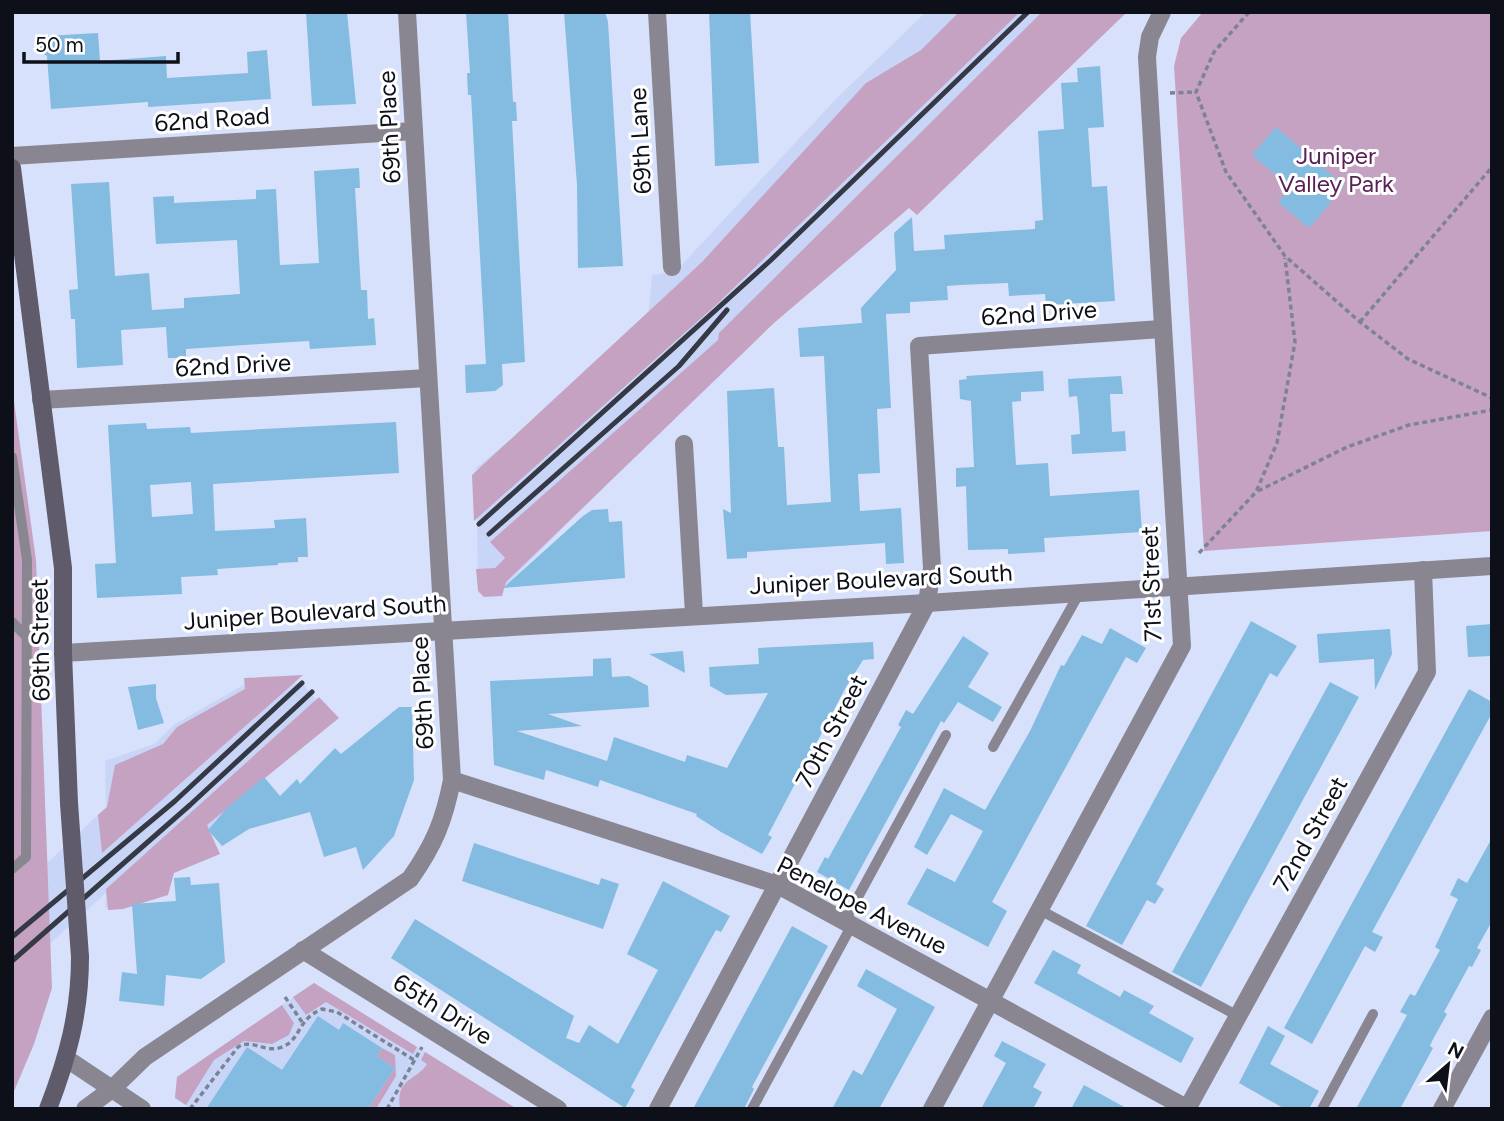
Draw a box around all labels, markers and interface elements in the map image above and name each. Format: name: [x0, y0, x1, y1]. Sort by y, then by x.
scale bar: [24, 21, 178, 65]
text: 50 m: [35, 32, 84, 57]
street label: 69th Place: [372, 70, 406, 184]
street label: 69th Lane: [623, 87, 657, 195]
street label: 62nd Road: [153, 101, 271, 137]
park label: Juniper Valley Park: [1278, 141, 1394, 198]
street label: 62nd Drive: [980, 294, 1098, 332]
street label: 62nd Drive: [174, 347, 292, 383]
street label: 71st Street: [1134, 525, 1168, 643]
street label: Juniper Boulevard South: [749, 558, 1013, 600]
street label: 69th Street: [24, 578, 56, 702]
street label: Juniper Boulevard South: [183, 588, 447, 636]
street label: 69th Place: [405, 636, 439, 750]
street label: 70th Street: [789, 670, 873, 792]
street label: 72nd Street: [1267, 771, 1353, 897]
street label: Penelope Avenue: [772, 850, 952, 960]
street label: 65th Drive: [388, 967, 498, 1051]
north arrow: [1413, 1030, 1483, 1100]
text: N: [1444, 1037, 1468, 1064]

